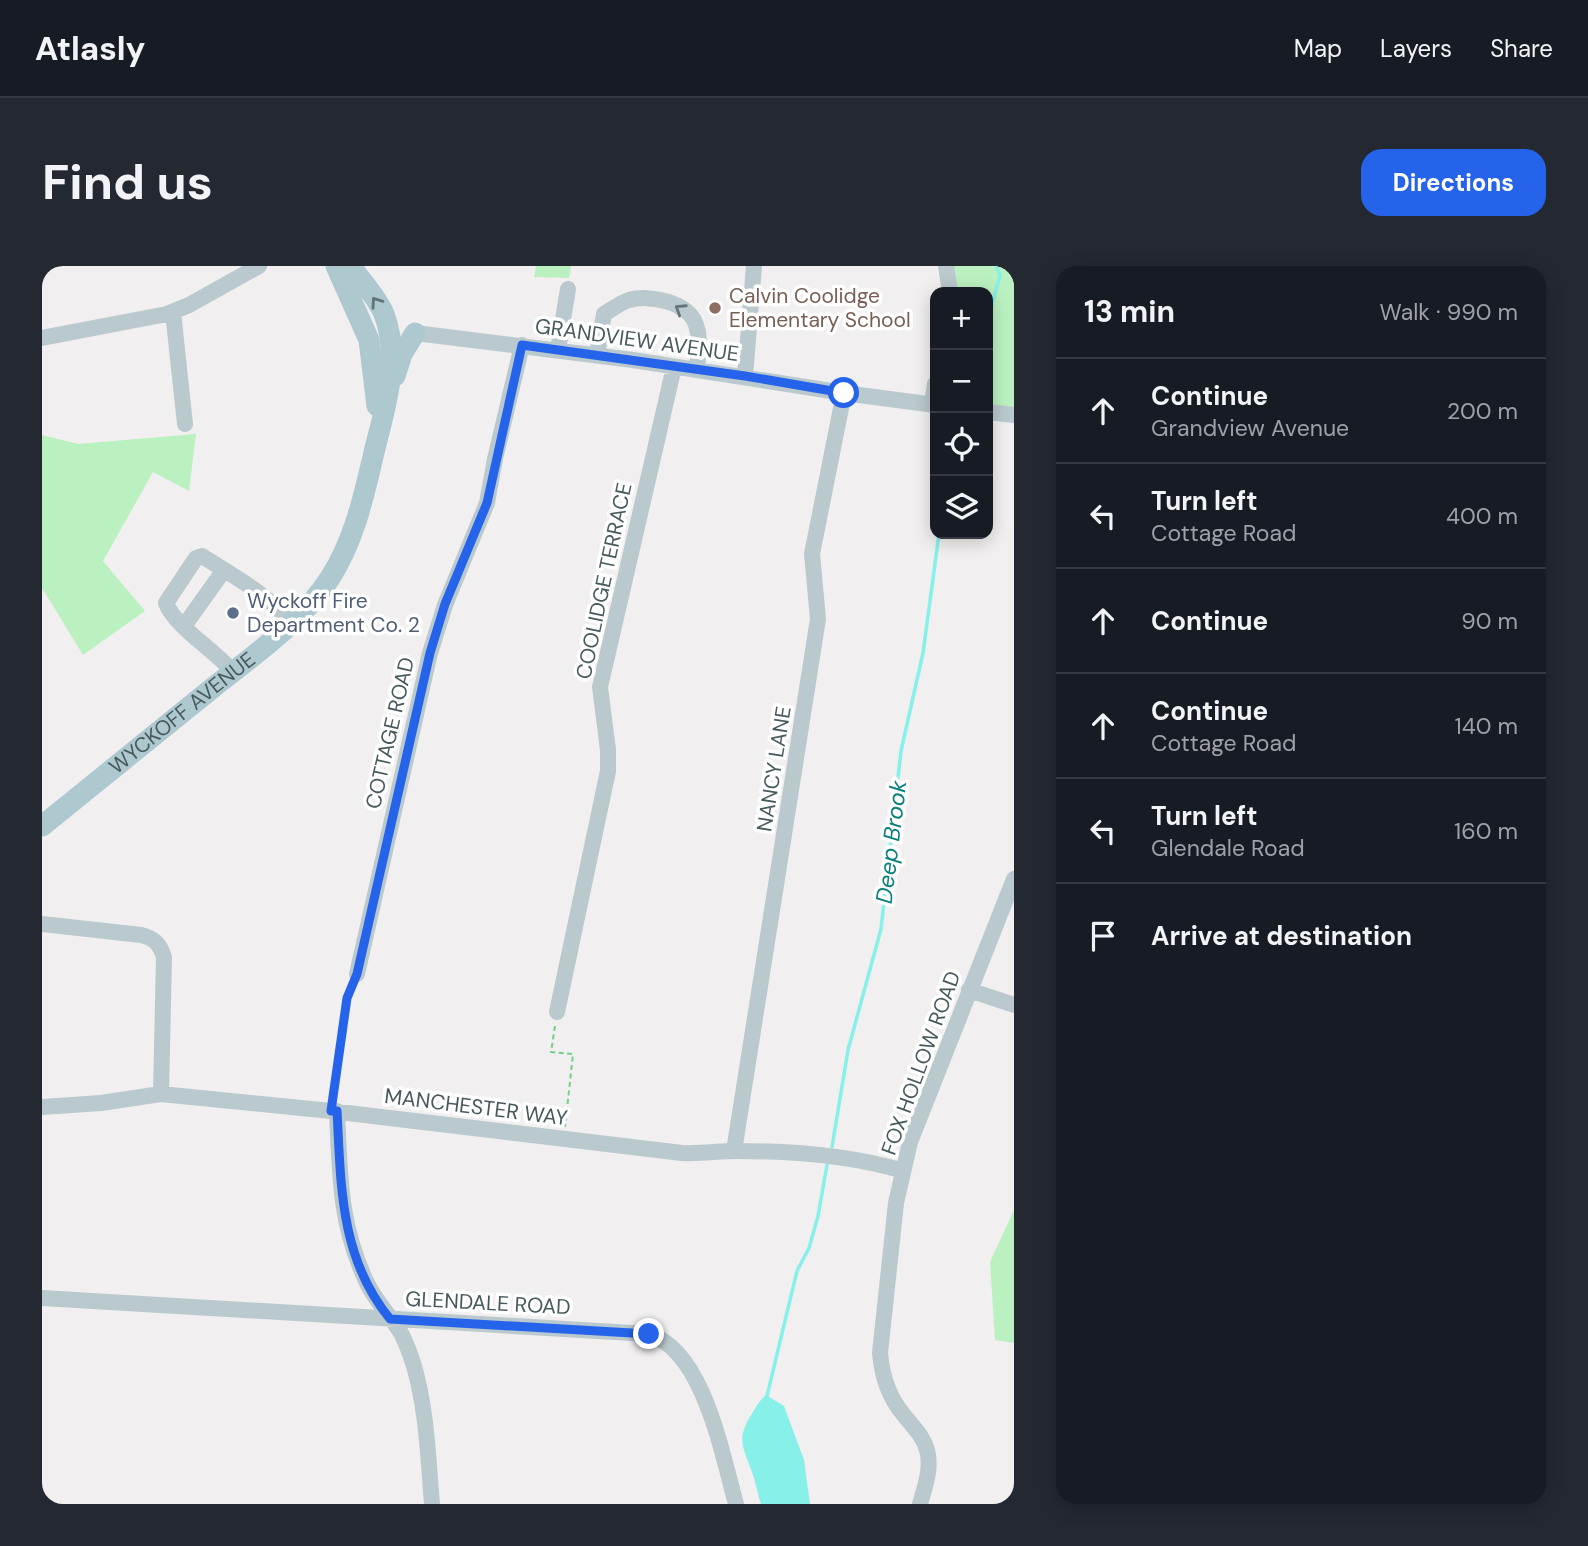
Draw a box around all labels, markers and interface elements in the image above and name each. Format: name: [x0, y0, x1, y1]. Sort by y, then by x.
text: Atlasly: [35, 27, 145, 70]
text: Map: [1294, 33, 1342, 64]
text: Layers: [1380, 33, 1452, 64]
text: Share: [1490, 33, 1553, 64]
button: Directions: [1361, 149, 1546, 216]
text: Find us: [42, 150, 213, 214]
place label: Calvin Coolidge Elementary School: [729, 282, 911, 334]
map controls: [930, 287, 993, 539]
button: +: [930, 287, 993, 350]
text: 13 min: [1084, 292, 1175, 331]
one-way arrow: [372, 297, 384, 310]
text: Walk · 990 m: [1380, 297, 1518, 327]
marker: Calvin Coolidge Elementary School: [707, 300, 723, 316]
one-way arrow: [675, 305, 688, 318]
street label: GRANDVIEW AVENUE: [533, 312, 741, 368]
button: −: [930, 350, 993, 413]
route start: [828, 377, 859, 408]
text: Continue: [1151, 379, 1268, 413]
icon: ahead: [1084, 392, 1122, 430]
text: 200 m: [1447, 396, 1518, 426]
button: locate: [930, 413, 993, 476]
text: Grandview Avenue: [1151, 413, 1349, 443]
button: layers: [930, 476, 993, 539]
street label: COOLIDGE TERRACE: [570, 480, 638, 682]
text: Turn left: [1151, 484, 1258, 518]
icon: left: [1084, 497, 1122, 535]
text: 400 m: [1446, 501, 1518, 531]
text: Cottage Road: [1151, 518, 1296, 548]
place label: Wyckoff Fire Department Co. 2: [247, 587, 420, 639]
icon: ahead: [1084, 602, 1122, 640]
text: Continue: [1151, 604, 1268, 638]
marker: Wyckoff Fire Department Co. 2: [225, 605, 241, 621]
text: 90 m: [1461, 606, 1518, 636]
street label: WYCKOFF AVENUE: [103, 646, 261, 780]
street label: COTTAGE ROAD: [359, 654, 421, 812]
text: Continue: [1151, 694, 1268, 728]
street label: NANCY LANE: [750, 704, 798, 834]
icon: ahead: [1084, 707, 1122, 745]
text: 140 m: [1455, 711, 1518, 741]
text: Cottage Road: [1151, 728, 1296, 758]
water label: Deep Brook: [869, 778, 913, 905]
text: Turn left: [1151, 799, 1258, 833]
icon: left: [1084, 812, 1122, 850]
text: 160 m: [1454, 816, 1518, 846]
text: Glendale Road: [1151, 833, 1305, 863]
icon: arrive: [1084, 917, 1122, 955]
text: Arrive at destination: [1151, 919, 1412, 953]
street label: FOX HOLLOW ROAD: [875, 967, 967, 1159]
street label: MANCHESTER WAY: [383, 1082, 569, 1132]
street label: GLENDALE ROAD: [405, 1285, 571, 1321]
route end: [633, 1318, 664, 1349]

